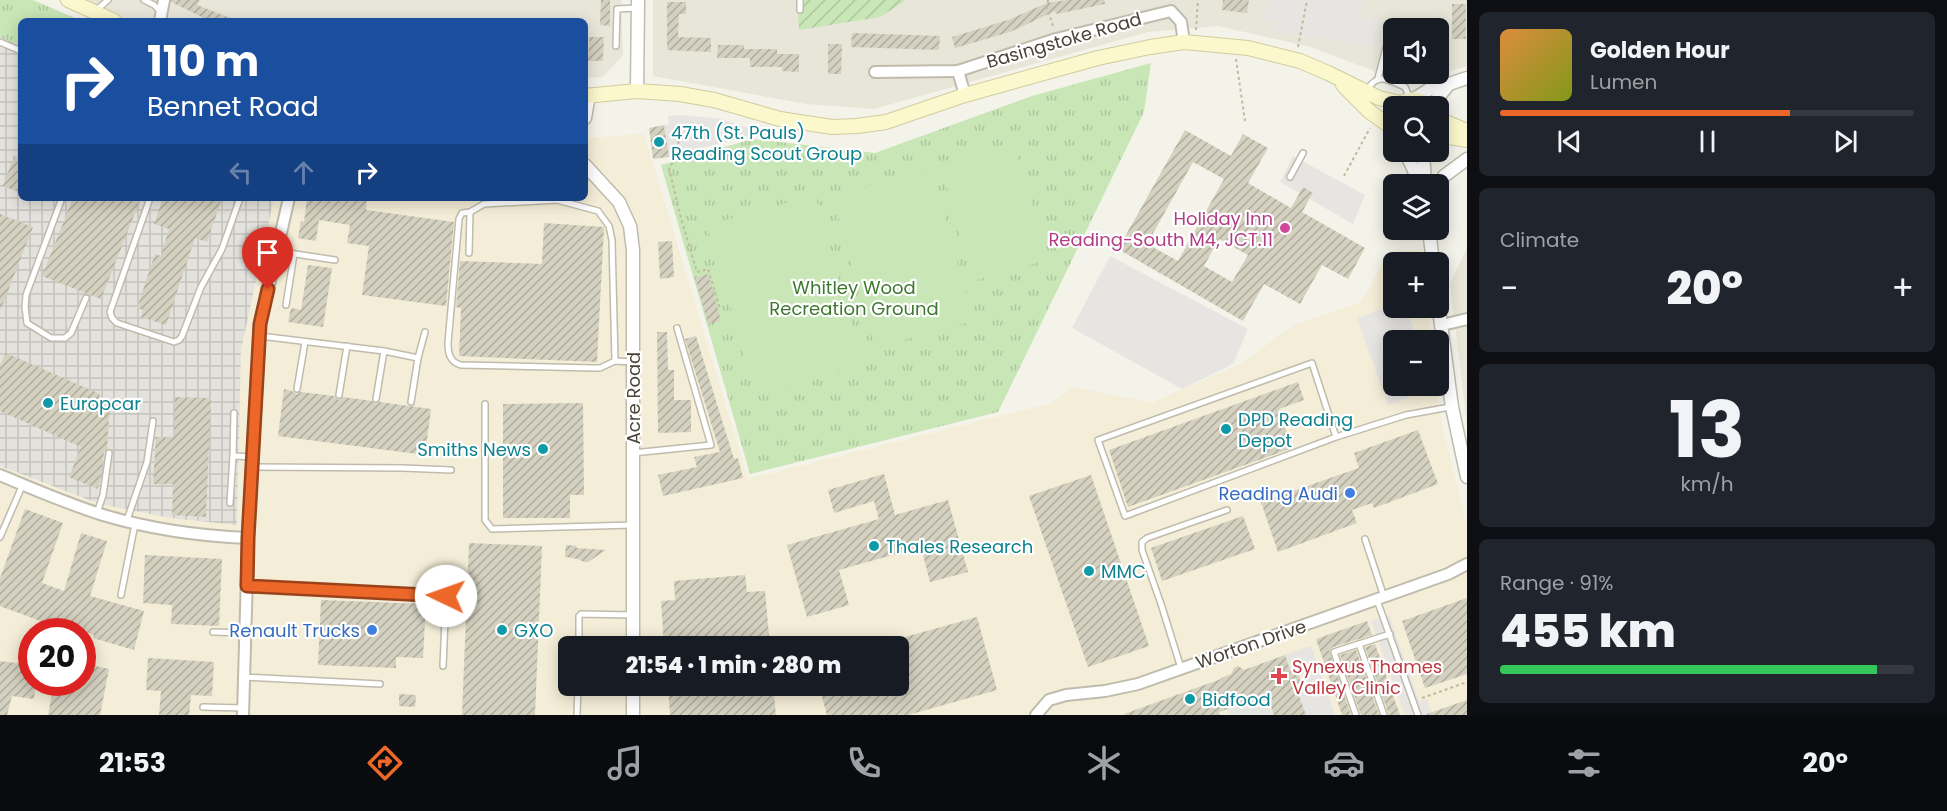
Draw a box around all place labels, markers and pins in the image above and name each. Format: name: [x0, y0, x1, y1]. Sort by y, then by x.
place label: 47th (St. Pauls) Reading Scout Group: [671, 120, 862, 166]
marker: 47th (St. Pauls) Reading Scout Group: [652, 135, 666, 149]
place label: Holiday Inn Reading-South M4, JCT.11: [1048, 206, 1273, 252]
marker: Holiday Inn Reading-South M4, JCT.11: [1278, 221, 1292, 235]
pin: [242, 227, 293, 289]
place label: Europcar: [60, 391, 141, 416]
marker: Europcar: [41, 396, 55, 410]
place label: DPD Reading Depot: [1238, 407, 1353, 453]
marker: DPD Reading Depot: [1219, 422, 1233, 436]
place label: Smiths News: [417, 437, 531, 462]
marker: Smiths News: [536, 442, 550, 456]
place label: Reading Audi: [1218, 481, 1338, 506]
marker: Reading Audi: [1343, 486, 1357, 500]
place label: Thales Research: [886, 534, 1033, 559]
marker: Thales Research: [867, 539, 881, 553]
place label: MMC: [1101, 559, 1146, 584]
marker: MMC: [1082, 564, 1096, 578]
place label: Renault Trucks: [229, 618, 360, 643]
place label: GXO: [514, 618, 553, 643]
marker: Renault Trucks: [365, 623, 379, 637]
marker: GXO: [495, 623, 509, 637]
place label: Synexus Thames Valley Clinic: [1292, 654, 1442, 700]
marker: Synexus Thames Valley Clinic: [1270, 667, 1288, 685]
place label: Bidfood: [1202, 687, 1271, 712]
marker: Bidfood: [1183, 692, 1197, 706]

